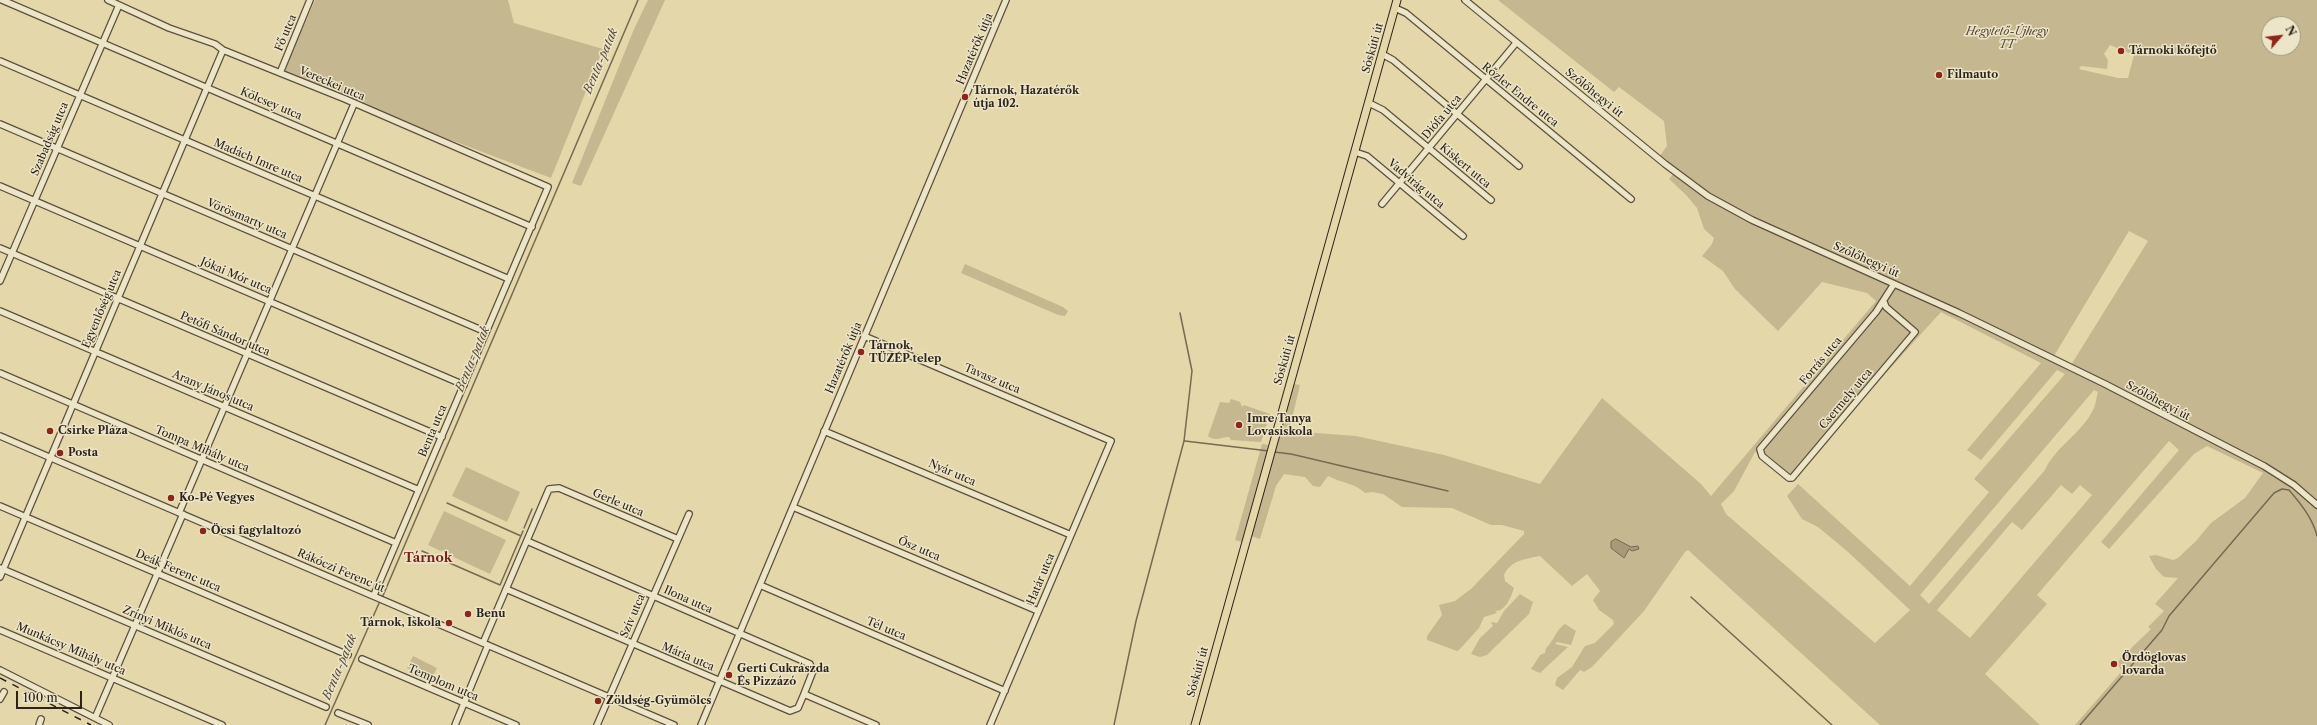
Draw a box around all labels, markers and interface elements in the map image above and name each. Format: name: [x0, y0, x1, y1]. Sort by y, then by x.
street label: Hazatérők útja: [954, 11, 996, 87]
street label: Fő utca: [272, 13, 300, 53]
north arrow: [2261, 16, 2301, 56]
street label: Sóskúti út: [1360, 21, 1386, 75]
text: N: [2282, 23, 2299, 38]
park label: Hegytető-Újhegy TT: [1966, 25, 2048, 51]
water label: Benta-patak: [581, 26, 621, 96]
place label: Tárnoki kőfejtő: [2129, 44, 2217, 58]
marker: Tárnoki kőfejtő: [2116, 46, 2126, 56]
street label: Rőzler Endre utca: [1479, 60, 1561, 130]
street label: Vereckei utca: [297, 64, 367, 104]
street label: Szőlőhegyi út: [1562, 66, 1626, 120]
place label: Filmauto: [1947, 68, 1998, 82]
marker: Filmauto: [1934, 70, 1944, 80]
place label: Tárnok, Hazatérők útja 102.: [973, 84, 1079, 110]
street label: Kölcsey utca: [238, 85, 304, 123]
marker: Tárnok, Hazatérők útja 102.: [960, 92, 970, 102]
street label: Diófa utca: [1420, 92, 1464, 142]
street label: Szabadság utca: [29, 100, 71, 178]
street label: Madách Imre utca: [212, 136, 304, 186]
street label: Kiskert utca: [1437, 141, 1493, 191]
street label: Vadvirág utca: [1385, 156, 1447, 212]
street label: Vörösmarty utca: [205, 196, 289, 242]
street label: Szőlőhegyi út: [1831, 240, 1901, 280]
street label: Jókai Mór utca: [198, 255, 274, 297]
street label: Egyenlőség utca: [79, 268, 125, 350]
street label: Petőfi Sándor utca: [178, 309, 272, 359]
street label: Hazatérők útja: [823, 320, 865, 396]
water label: Benta-patak: [453, 324, 493, 394]
street label: Sóskúti út: [1272, 333, 1298, 387]
street label: Forrás utca: [1797, 334, 1845, 388]
place label: Tárnok, TÜZÉP telep: [869, 339, 941, 365]
marker: Tárnok, TÜZÉP telep: [856, 347, 866, 357]
street label: Tavasz utca: [962, 361, 1022, 397]
street label: Csermely utca: [1817, 366, 1875, 432]
street label: Arany János utca: [170, 368, 256, 414]
street label: Szőlőhegyi út: [2124, 379, 2192, 423]
street label: Benta utca: [416, 403, 450, 459]
place label: Imre Tanya Lovasiskola: [1247, 412, 1313, 438]
marker: Imre Tanya Lovasiskola: [1234, 420, 1244, 430]
street label: Tompa Mihály utca: [153, 423, 251, 475]
place label: Csirke Pláza: [58, 424, 128, 438]
marker: Csirke Pláza: [45, 426, 55, 436]
place label: Posta: [68, 446, 98, 460]
marker: Posta: [55, 448, 65, 458]
street label: Nyár utca: [926, 457, 978, 489]
street label: Gerle utca: [590, 486, 646, 520]
place label: Ko-Pé Vegyes: [179, 491, 255, 505]
marker: Ko-Pé Vegyes: [166, 493, 176, 503]
place label: Öcsi fagylaltozó: [211, 524, 301, 538]
marker: Öcsi fagylaltozó: [198, 526, 208, 536]
street label: Ősz utca: [896, 534, 942, 564]
street label: Deák Ferenc utca: [133, 547, 223, 595]
street label: Rákóczi Ferenc út: [295, 547, 387, 595]
district label: Tárnok: [404, 550, 452, 566]
street label: Határ utca: [1024, 551, 1058, 607]
street label: Ilona utca: [662, 583, 714, 617]
street label: Szív utca: [618, 592, 648, 640]
street label: Zrínyi Miklós utca: [121, 603, 213, 653]
place label: Benu: [476, 607, 506, 621]
marker: Benu: [463, 609, 473, 619]
street label: Tél utca: [864, 615, 908, 643]
place label: Tárnok, Iskola: [360, 616, 441, 630]
marker: Tárnok, Iskola: [444, 618, 454, 628]
street label: Munkácsy Mihály utca: [14, 620, 128, 678]
water label: Benta-patak: [320, 632, 360, 702]
street label: Mária utca: [660, 640, 716, 674]
street label: Sóskúti út: [1185, 645, 1211, 699]
place label: Ördöglovas lovarda: [2122, 651, 2186, 677]
marker: Ördöglovas lovarda: [2109, 659, 2119, 669]
street label: Templom utca: [406, 662, 480, 704]
place label: Gerti Cukrászda És Pizzázó: [737, 662, 829, 688]
marker: Gerti Cukrászda És Pizzázó: [724, 670, 734, 680]
scale bar: [18, 683, 84, 709]
text: 100 m: [23, 690, 58, 705]
place label: Zöldség-Gyümölcs: [606, 694, 711, 708]
marker: Zöldség-Gyümölcs: [593, 696, 603, 706]

